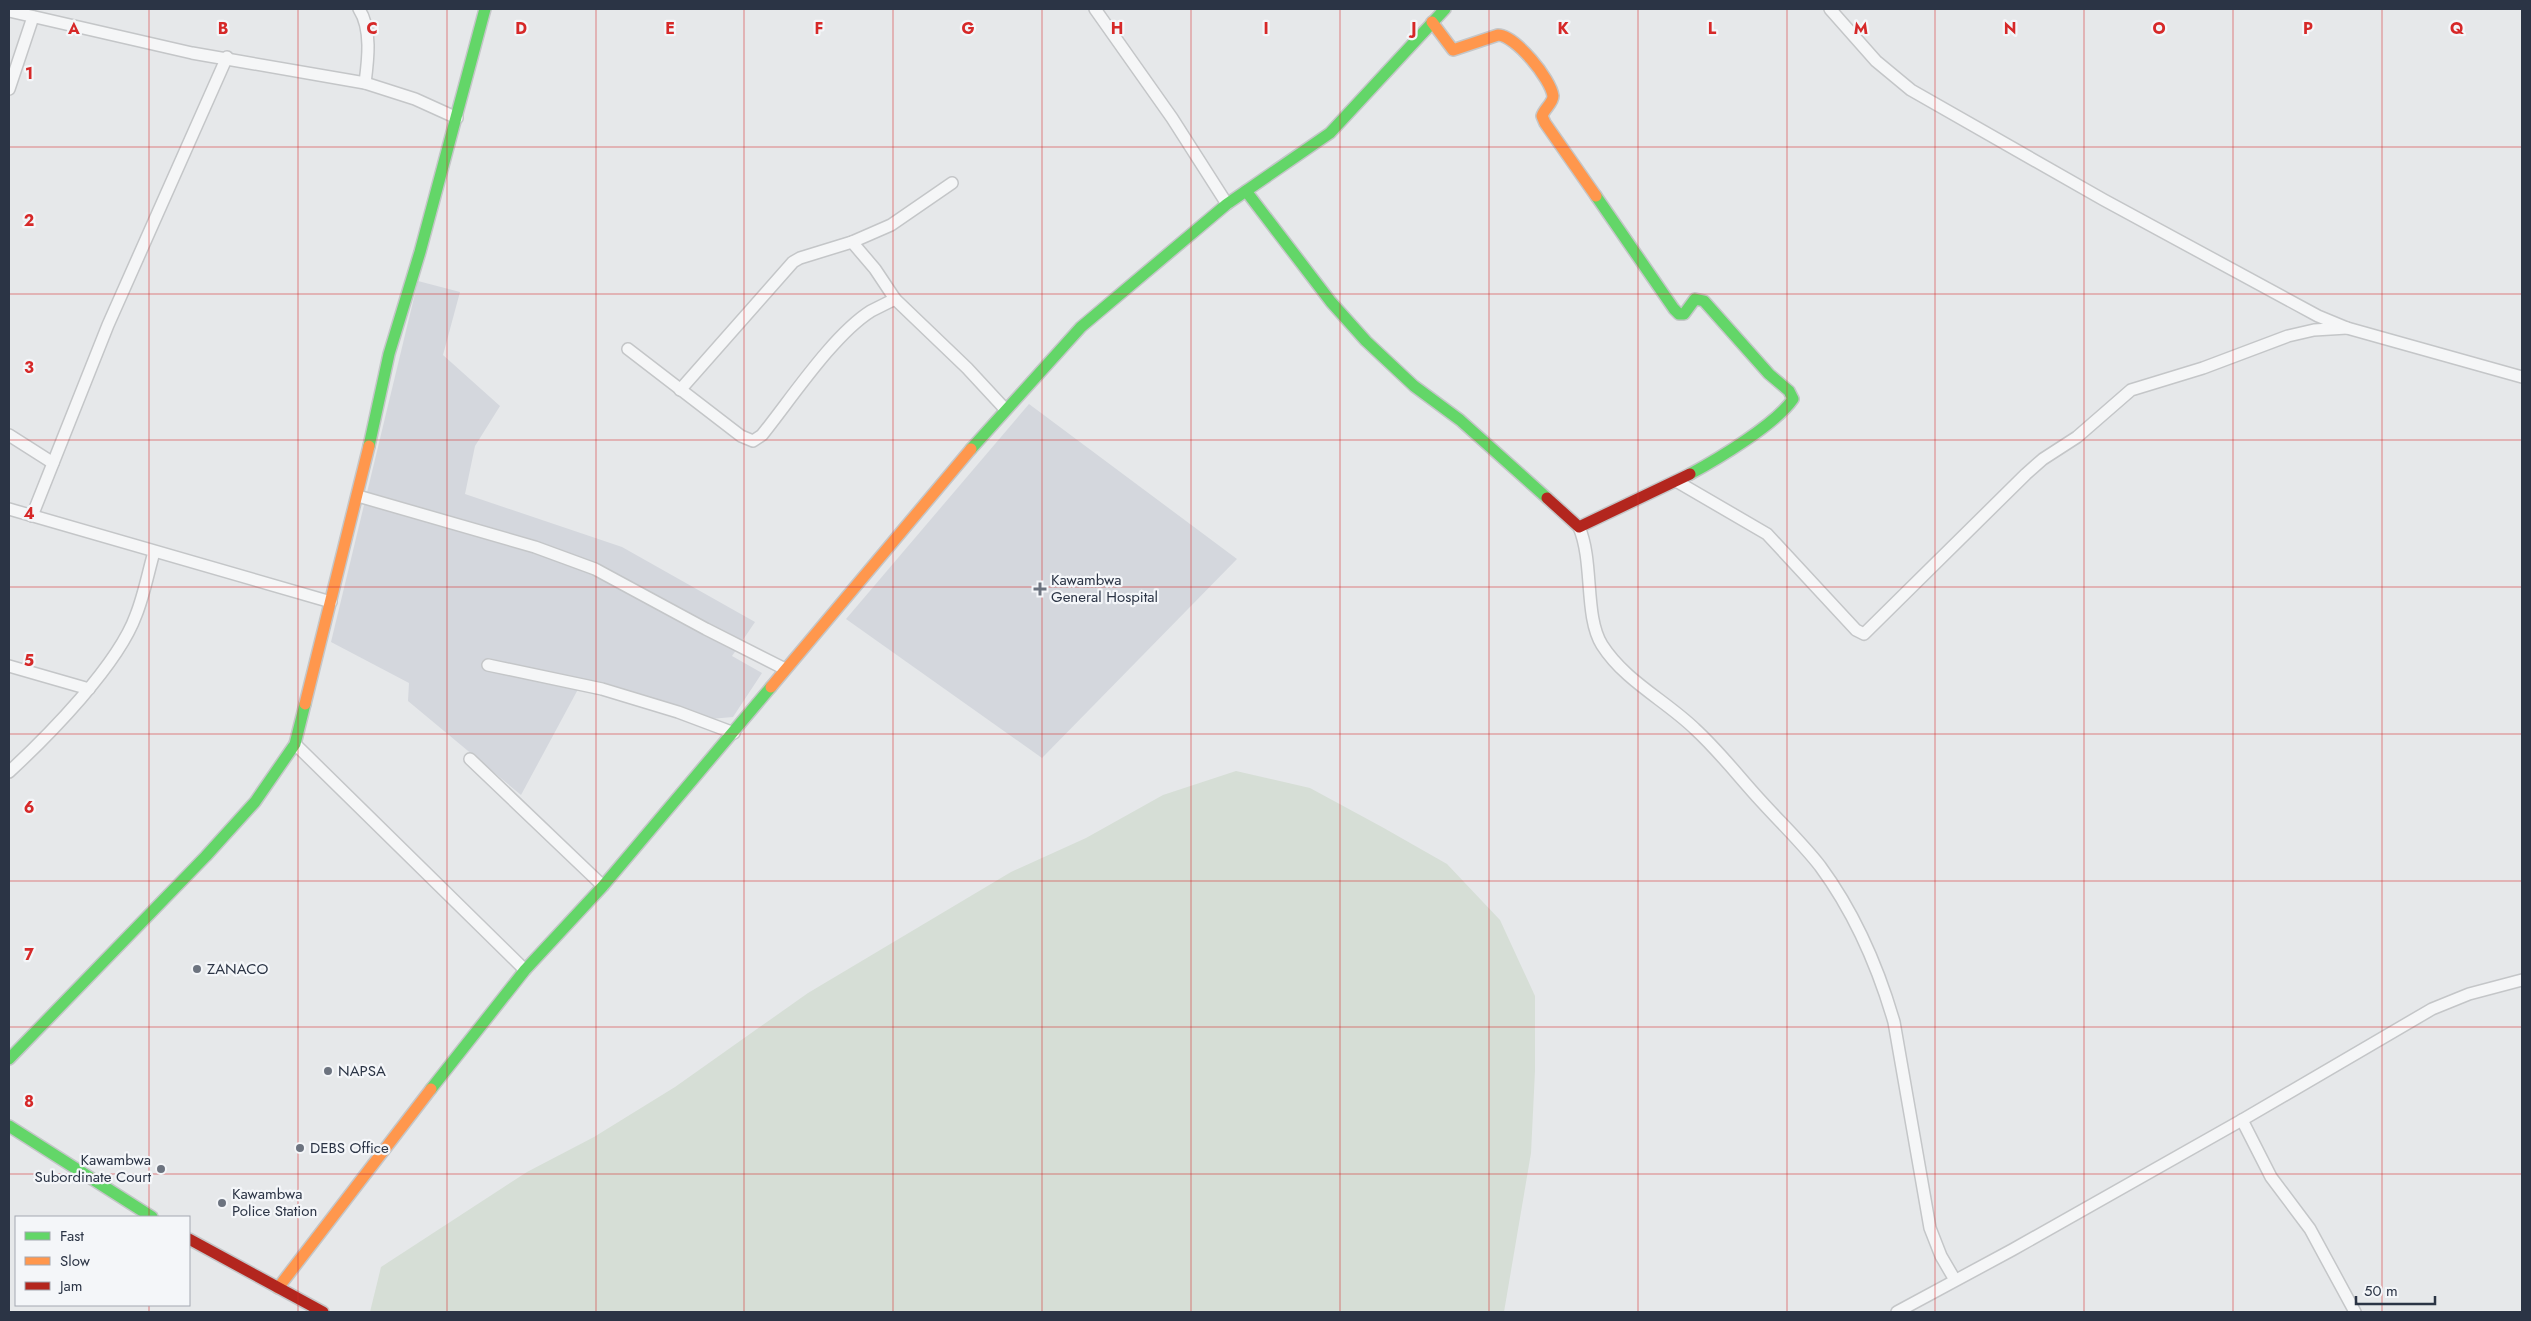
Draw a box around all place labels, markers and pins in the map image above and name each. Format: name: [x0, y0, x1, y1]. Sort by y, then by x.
place label: Kawambwa General Hospital: [1051, 569, 1158, 608]
marker: Kawambwa General Hospital: [1033, 582, 1047, 596]
place label: ZANACO: [207, 958, 268, 980]
marker: ZANACO: [191, 963, 203, 975]
place label: NAPSA: [338, 1060, 386, 1082]
marker: NAPSA: [322, 1065, 334, 1077]
place label: DEBS Office: [310, 1137, 389, 1159]
marker: DEBS Office: [294, 1142, 306, 1154]
place label: Kawambwa Subordinate Court: [35, 1149, 151, 1188]
marker: Kawambwa Subordinate Court: [155, 1163, 167, 1175]
place label: Kawambwa Police Station: [232, 1183, 317, 1222]
marker: Kawambwa Police Station: [216, 1197, 228, 1209]

